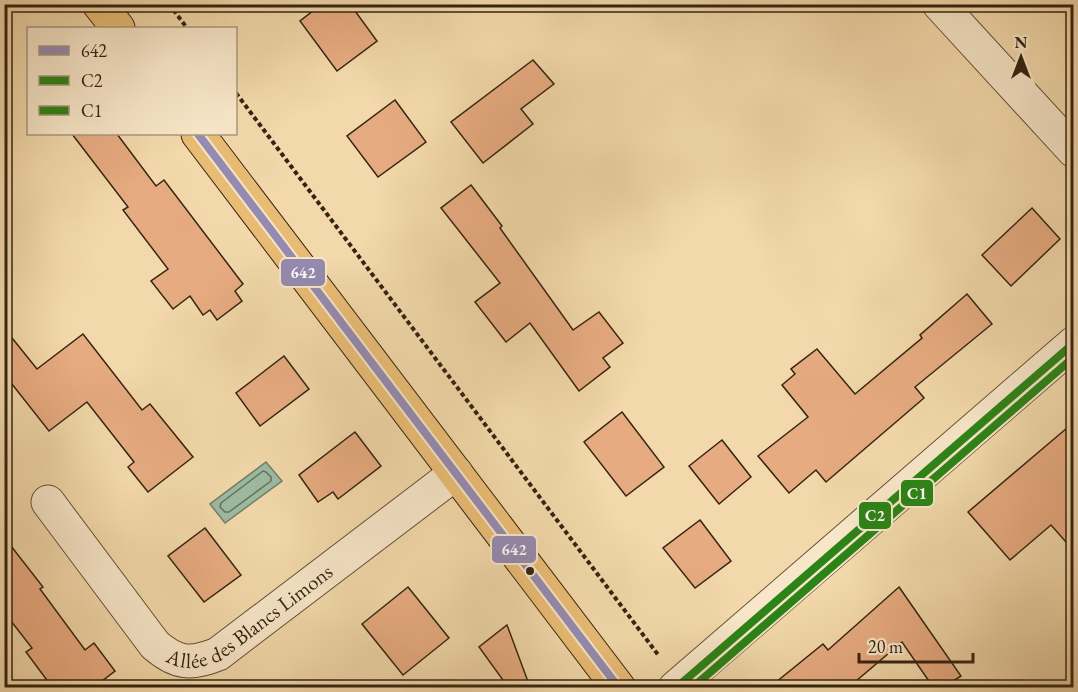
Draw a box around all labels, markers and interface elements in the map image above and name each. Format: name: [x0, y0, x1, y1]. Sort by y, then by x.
legend: [27, 27, 237, 135]
north arrow: [991, 27, 1051, 87]
text: N: [1015, 32, 1028, 53]
text: 642: [81, 39, 107, 62]
text: C2: [81, 69, 103, 92]
text: C1: [81, 99, 102, 122]
line badge: 642: [280, 258, 326, 287]
text: 642: [290, 262, 316, 283]
line badge: C1: [900, 479, 934, 507]
text: C1: [907, 483, 927, 504]
line badge: C2: [858, 501, 892, 530]
text: C2: [865, 505, 885, 526]
line badge: 642: [491, 535, 537, 564]
text: 642: [501, 539, 527, 560]
street label: Allée des Blancs Limons: [161, 558, 338, 674]
unlabelled marker: [524, 565, 536, 577]
scale bar: [859, 626, 973, 664]
text: 20 m: [868, 635, 903, 658]

